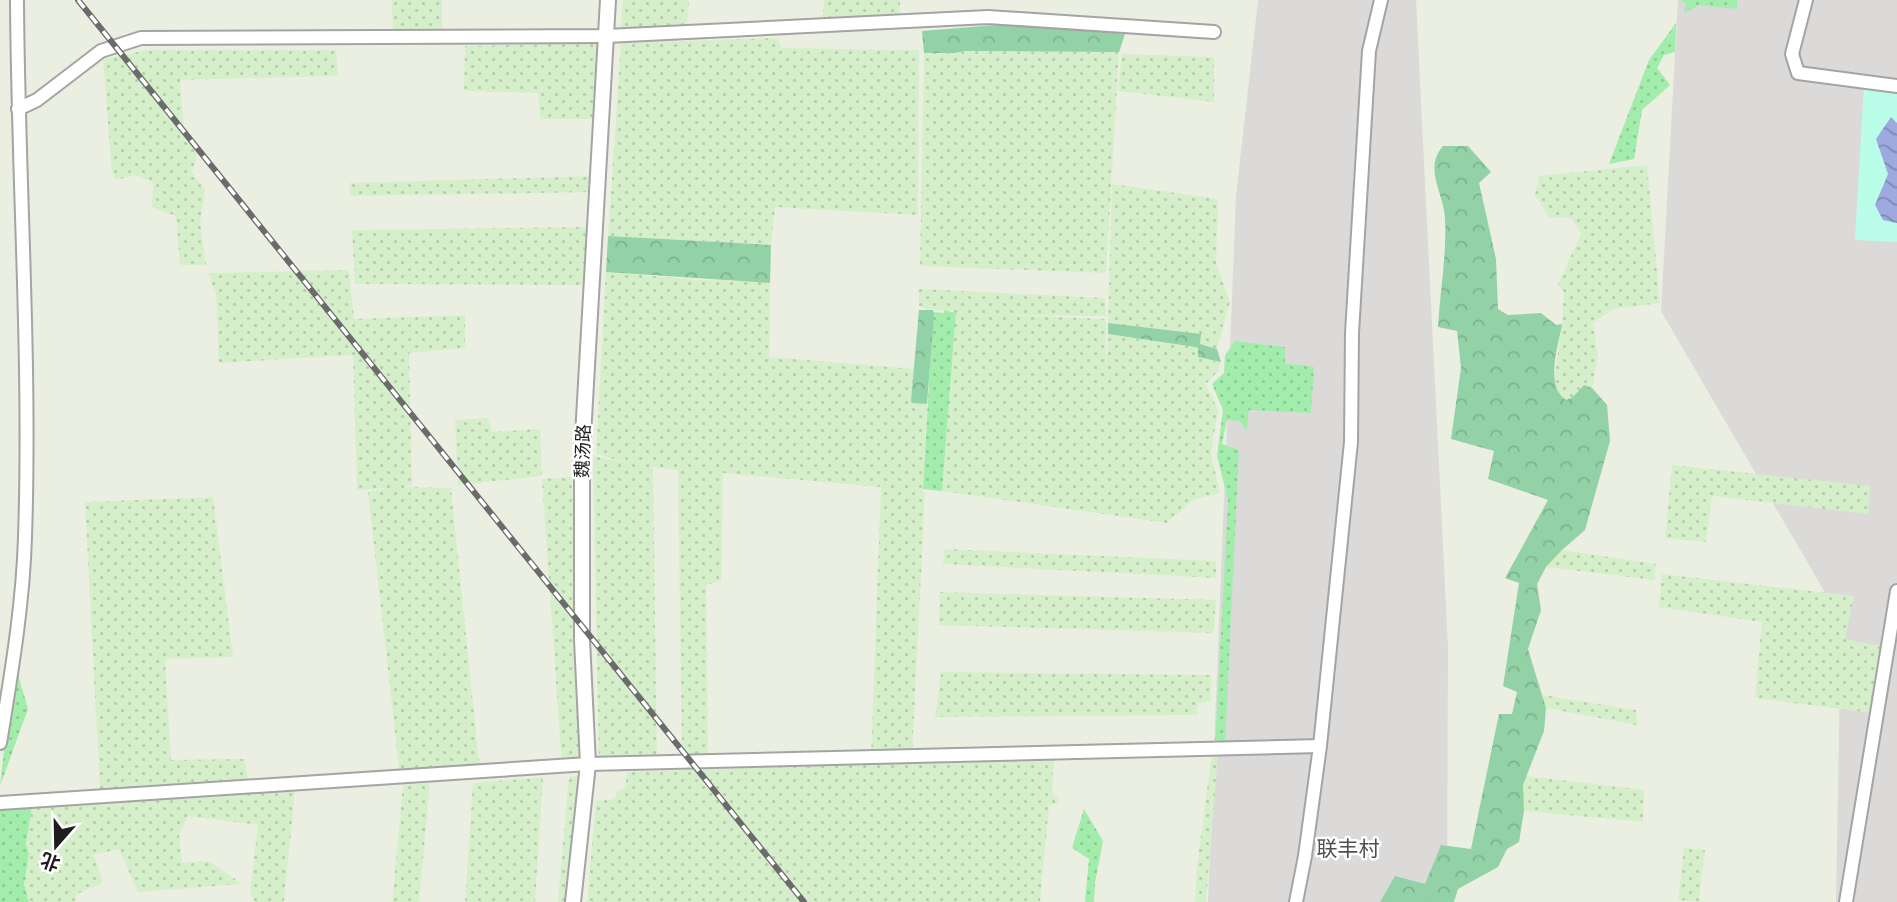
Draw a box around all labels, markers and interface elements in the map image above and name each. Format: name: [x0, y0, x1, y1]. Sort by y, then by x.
street label: 魏汤路: [571, 424, 594, 478]
north arrow: [21, 811, 91, 881]
district label: 联丰村: [1317, 836, 1380, 861]
text: 北: [37, 847, 63, 876]

